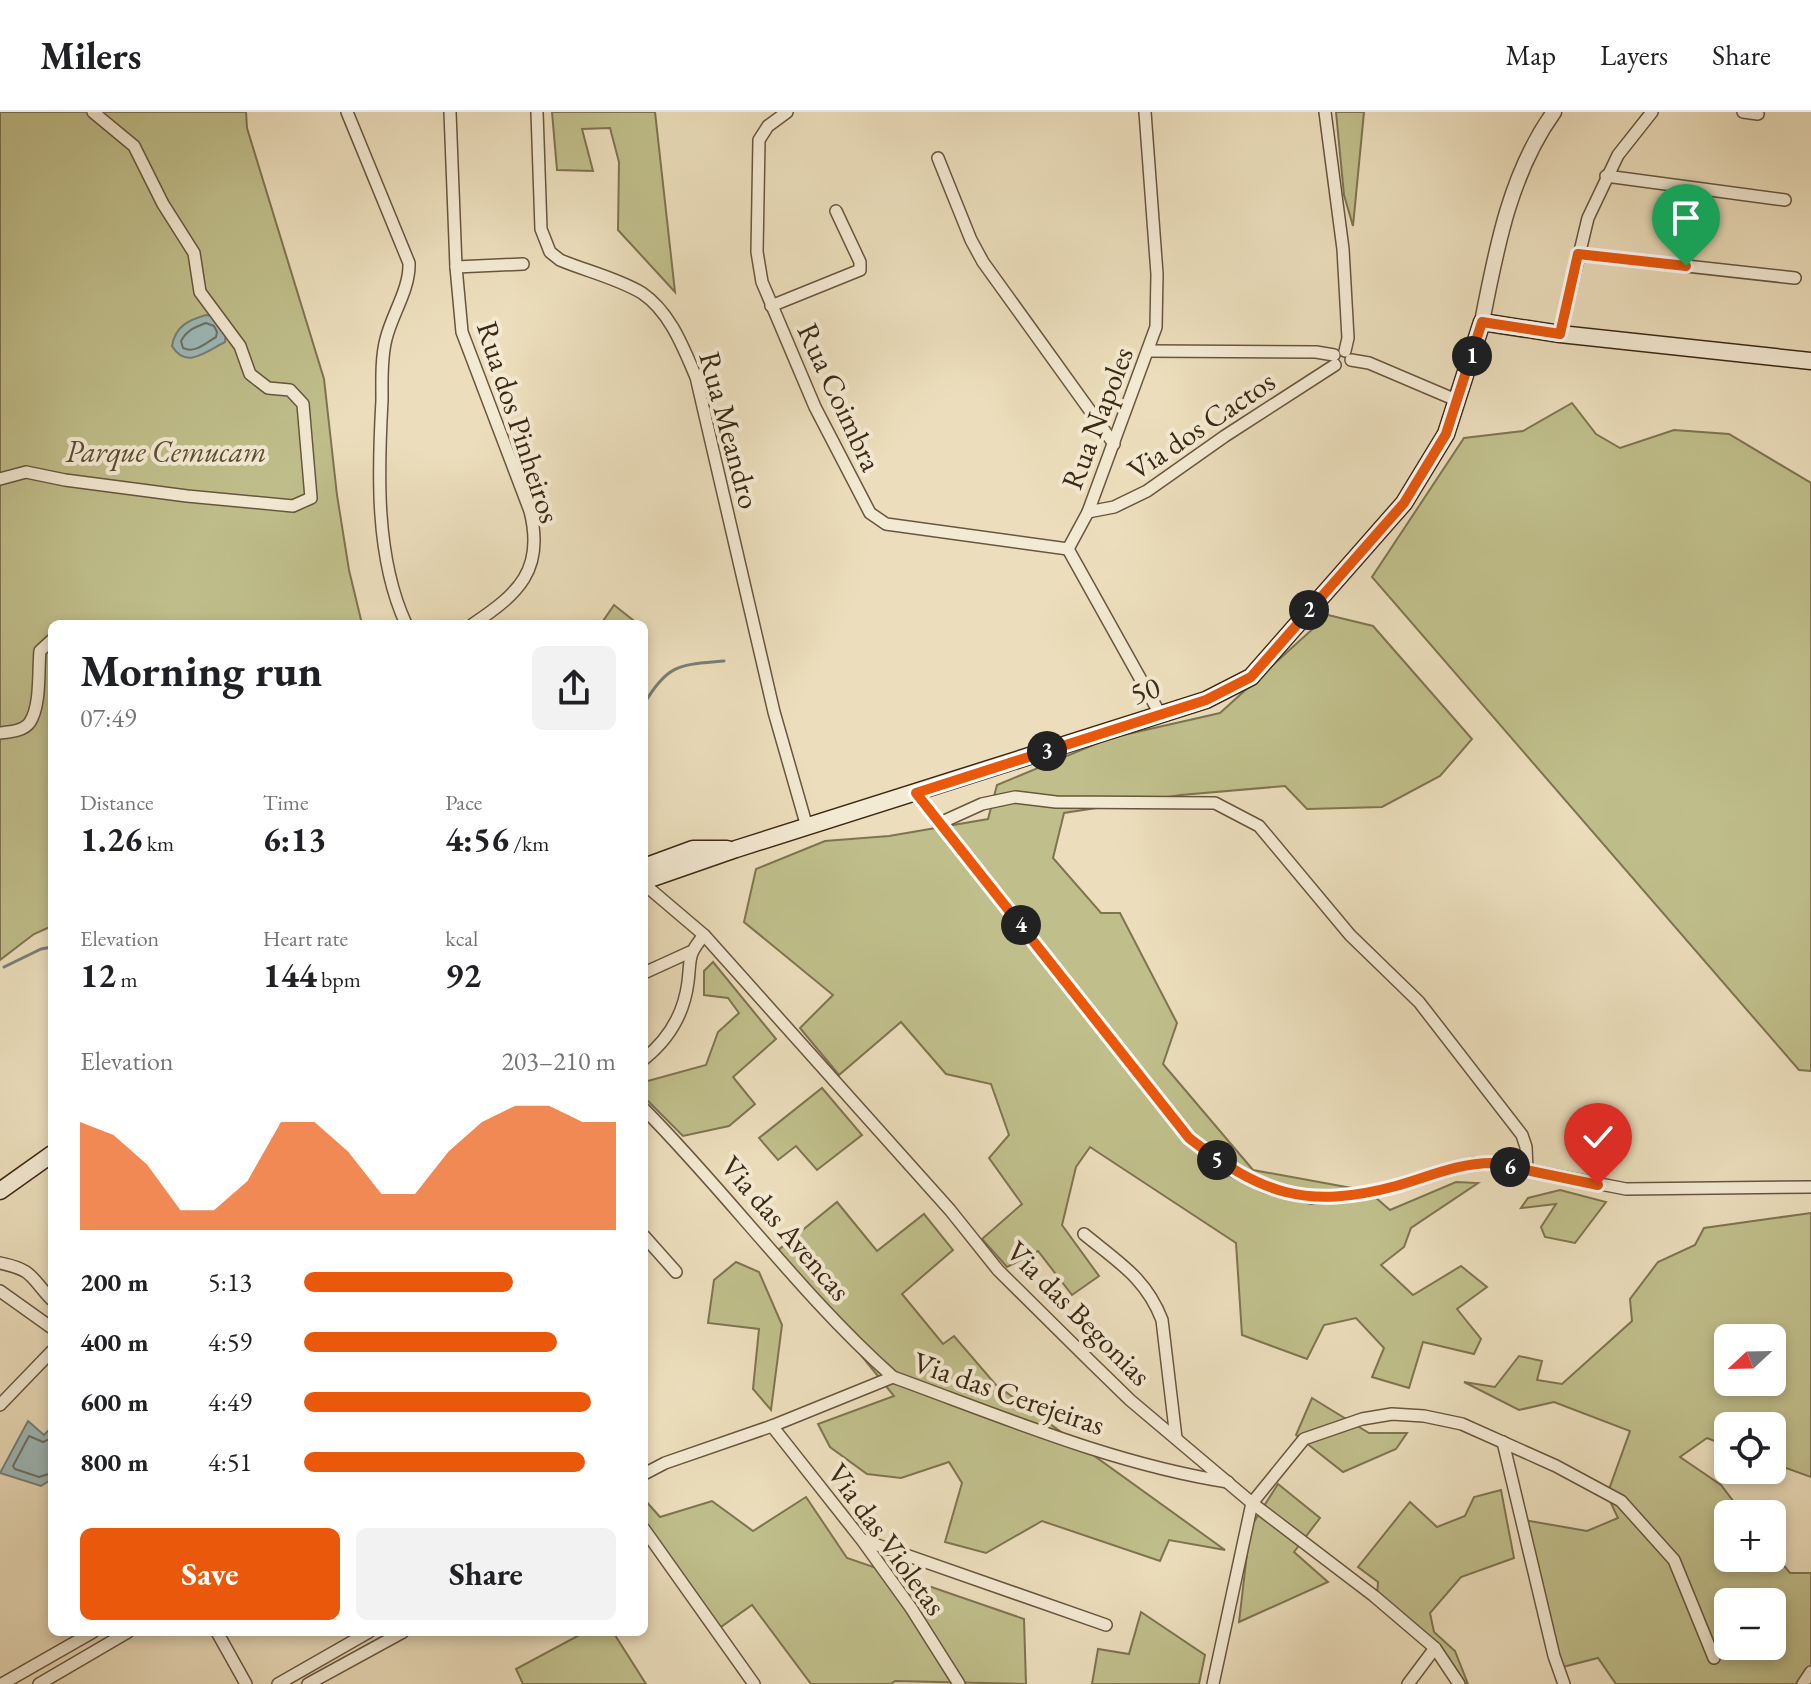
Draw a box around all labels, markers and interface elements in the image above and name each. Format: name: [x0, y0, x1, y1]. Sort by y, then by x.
text: Milers: [40, 31, 142, 80]
text: Map: [1506, 37, 1556, 73]
text: Layers: [1600, 37, 1668, 73]
text: Share: [1712, 37, 1771, 73]
pin: [1652, 184, 1720, 266]
icon: arrive: [1664, 196, 1708, 240]
street label: Rua dos Pinheiros: [468, 316, 570, 528]
street label: Rua Coimbra: [789, 317, 891, 478]
pin: 1: [1452, 336, 1492, 376]
street label: Rua Napoles: [1052, 341, 1142, 495]
text: 1: [1466, 341, 1478, 370]
street label: Rua Meandro: [690, 347, 770, 513]
street label: Via dos Cactos: [1120, 361, 1282, 489]
park label: Parque Cemucam: [66, 432, 266, 472]
pin: 2: [1289, 590, 1329, 630]
text: 2: [1303, 595, 1315, 624]
text: Morning run: [80, 642, 322, 699]
button: share: [532, 646, 616, 730]
street label: 50: [1125, 667, 1165, 713]
text: 07:49: [80, 701, 136, 735]
pin: 3: [1027, 731, 1067, 771]
text: 3: [1041, 736, 1053, 765]
text: Distance: [80, 788, 153, 817]
text: Time: [263, 788, 308, 817]
text: Pace: [445, 788, 482, 817]
text: 1.26: [80, 817, 142, 861]
text: 6:13: [263, 817, 326, 861]
text: 4:56: [445, 817, 509, 861]
text: km: [142, 829, 174, 858]
text: /km: [509, 829, 550, 858]
pin: 4: [1001, 905, 1041, 945]
text: 4: [1015, 910, 1027, 939]
text: Elevation: [80, 924, 159, 953]
text: Heart rate: [263, 924, 348, 953]
text: kcal: [445, 924, 478, 953]
text: 12: [80, 953, 116, 997]
text: 144: [263, 953, 317, 997]
text: 92: [445, 953, 481, 997]
text: m: [116, 965, 138, 994]
text: bpm: [317, 965, 361, 994]
text: Elevation: [80, 1044, 174, 1078]
text: 203–210 m: [501, 1044, 616, 1078]
pin: [1564, 1103, 1632, 1185]
icon: check: [1576, 1115, 1620, 1159]
pin: 5: [1197, 1140, 1237, 1180]
text: 5: [1211, 1145, 1223, 1174]
street label: Via das Avencas: [712, 1147, 860, 1309]
pin: 6: [1490, 1147, 1530, 1187]
text: 6: [1504, 1152, 1516, 1181]
street label: Via das Begonias: [998, 1232, 1160, 1394]
text: 200 m: [80, 1265, 148, 1299]
text: 5:13: [208, 1265, 252, 1299]
north arrow: [1714, 1324, 1786, 1396]
map controls: [1714, 1324, 1786, 1660]
text: 400 m: [80, 1325, 148, 1359]
text: 4:59: [208, 1325, 252, 1359]
street label: Via das Cerejeiras: [908, 1342, 1110, 1444]
text: 600 m: [80, 1385, 148, 1419]
text: 4:49: [208, 1385, 252, 1419]
button: locate: [1714, 1412, 1786, 1484]
text: 800 m: [80, 1445, 148, 1479]
text: 4:51: [208, 1445, 252, 1479]
street label: Via das Violetas: [819, 1455, 955, 1623]
button: +: [1714, 1500, 1786, 1572]
button: Save: [80, 1528, 340, 1620]
button: Share: [356, 1528, 616, 1620]
button: −: [1714, 1588, 1786, 1660]

